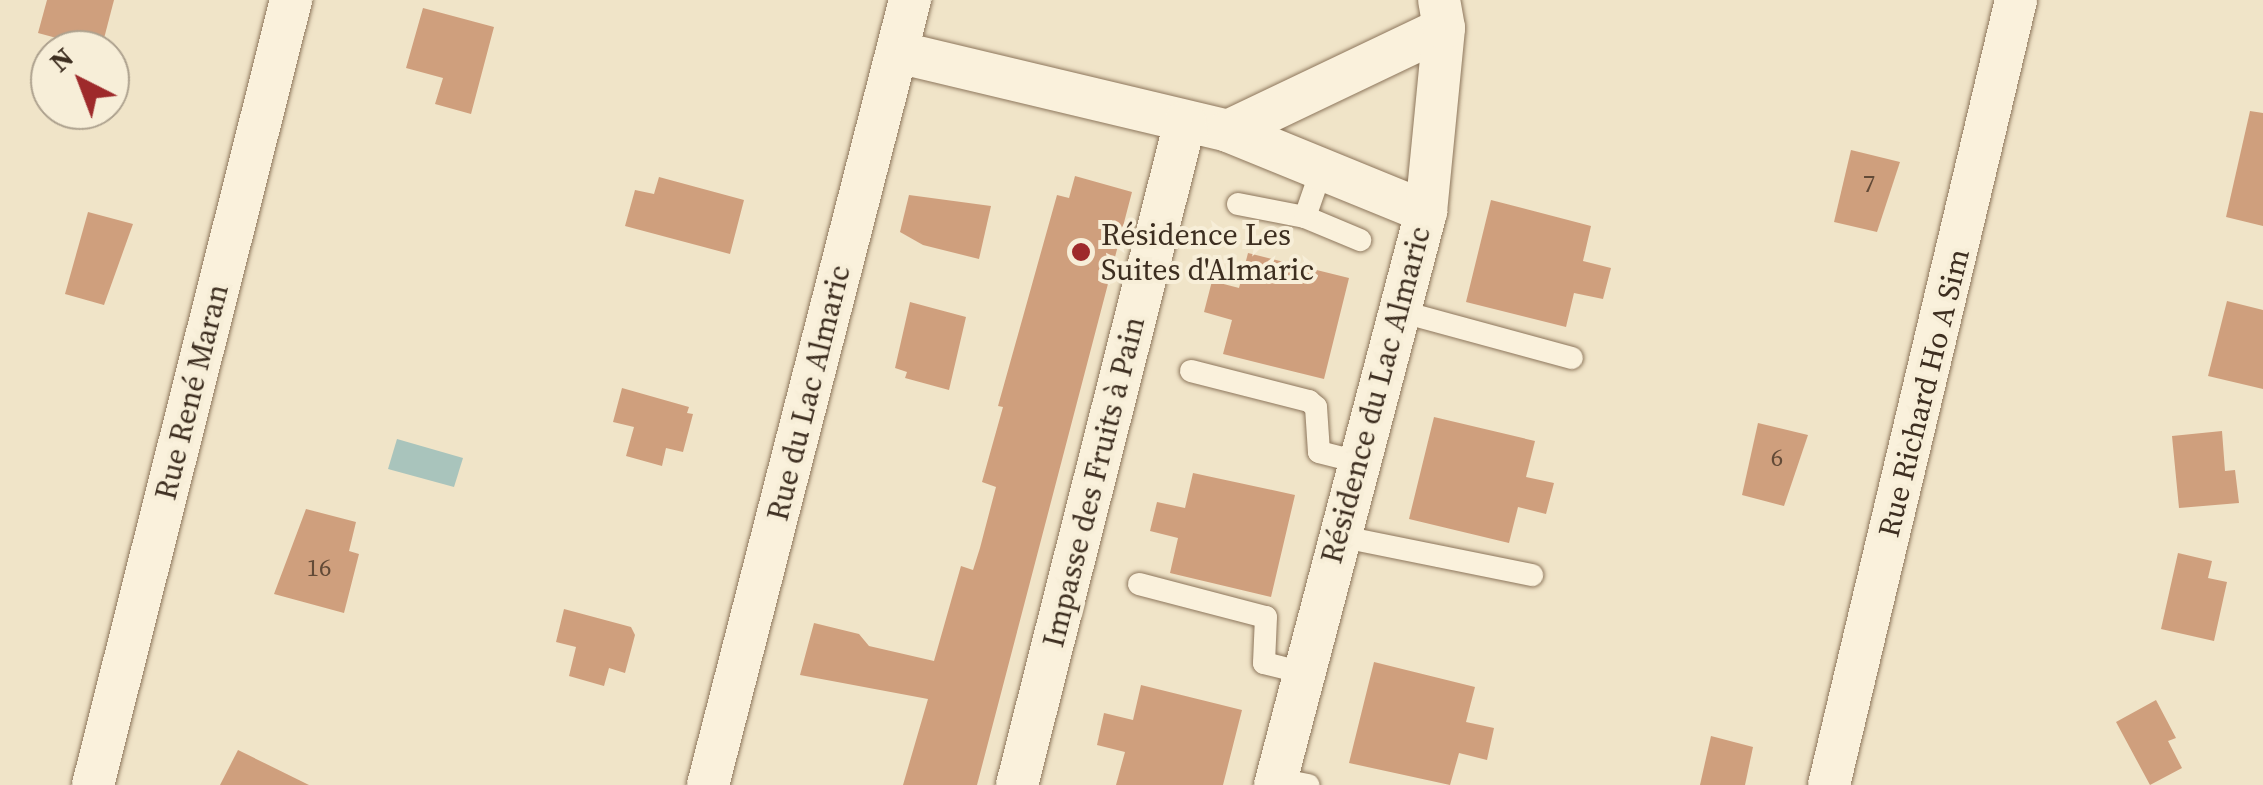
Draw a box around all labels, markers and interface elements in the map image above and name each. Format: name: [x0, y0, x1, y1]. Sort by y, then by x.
north arrow: [30, 30, 130, 130]
text: N: [41, 38, 82, 80]
house number: 7: [1863, 168, 1875, 198]
place label: Résidence Les Suites d'Almaric: [1101, 217, 1314, 288]
street label: Résidence du Lac Almaric: [1314, 223, 1438, 567]
marker: Résidence Les Suites d'Almaric: [1070, 241, 1092, 263]
street label: Rue Richard Ho A Sim: [1871, 245, 1977, 541]
street label: Rue du Lac Almaric: [760, 262, 858, 524]
street label: Rue René Maran: [148, 280, 236, 504]
street label: Impasse des Fruits à Pain: [1036, 313, 1152, 651]
house number: 6: [1771, 442, 1783, 472]
house number: 16: [307, 552, 331, 582]

